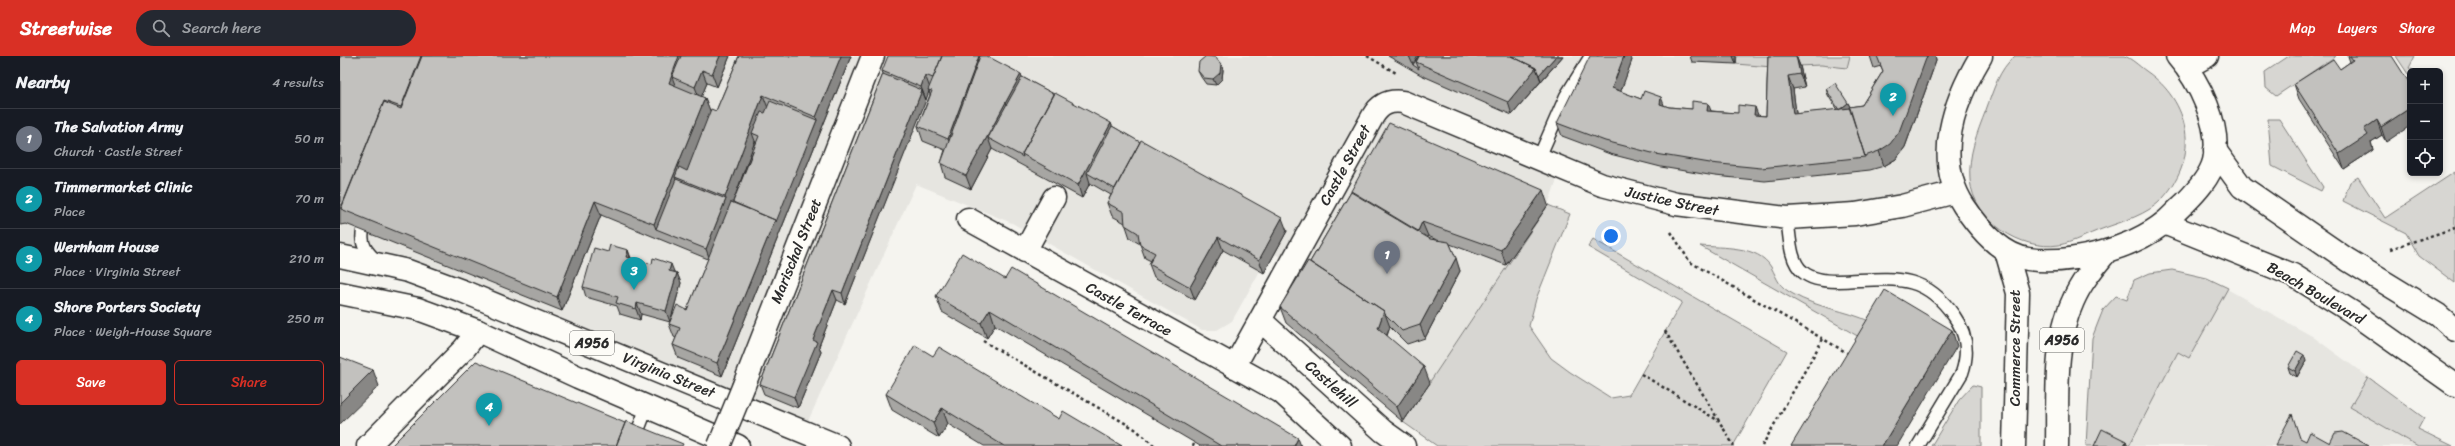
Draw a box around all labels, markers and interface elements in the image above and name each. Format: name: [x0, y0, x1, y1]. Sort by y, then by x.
search box: [136, 10, 416, 46]
text: Streetwise: [20, 12, 112, 45]
text: Search here: [182, 15, 261, 41]
text: Map: [2290, 16, 2315, 41]
text: Layers: [2337, 16, 2377, 41]
text: Share: [2399, 16, 2435, 41]
icon: search: [150, 17, 172, 39]
text: Nearby: [16, 67, 70, 97]
map controls: [2407, 68, 2443, 176]
button: +: [2407, 68, 2443, 104]
text: 4 results: [272, 71, 324, 94]
pin: 2: [1880, 83, 1906, 116]
button: −: [2407, 104, 2443, 140]
text: The Salvation Army: [54, 114, 183, 140]
street label: Castle Street: [1312, 119, 1378, 210]
text: 1: [26, 127, 32, 150]
text: 50 m: [294, 127, 324, 150]
text: Church · Castle Street: [54, 140, 182, 163]
button: locate: [2407, 140, 2443, 176]
text: Timmermarket Clinic: [54, 174, 192, 200]
street label: Justice Street: [1622, 178, 1722, 224]
text: 2: [25, 187, 33, 210]
text: 70 m: [295, 187, 324, 210]
street label: Marischal Street: [763, 194, 829, 308]
text: Place: [54, 200, 85, 223]
your location: [1601, 226, 1621, 246]
text: Wernham House: [54, 234, 159, 260]
pin: 1: [1374, 241, 1400, 274]
text: 3: [25, 247, 33, 270]
text: 210 m: [289, 247, 324, 270]
street label: Beach Boulevard: [2262, 254, 2371, 332]
pin: 3: [621, 257, 647, 290]
text: Place · Virginia Street: [54, 260, 180, 283]
street label: Castle Terrace: [1081, 274, 1177, 344]
street label: Commerce Street: [2002, 289, 2028, 406]
text: Shore Porters Society: [54, 294, 200, 320]
text: 4: [25, 307, 33, 330]
text: 250 m: [287, 307, 324, 330]
text: Place · Weigh-House Square: [54, 320, 212, 343]
road number: A956: [2040, 328, 2084, 352]
road number: A956: [570, 331, 614, 355]
street label: Virginia Street: [619, 345, 720, 406]
street label: Castlehill: [1299, 353, 1364, 415]
button: Save: [16, 360, 166, 405]
button: Share: [174, 360, 324, 405]
pin: 4: [476, 393, 502, 426]

